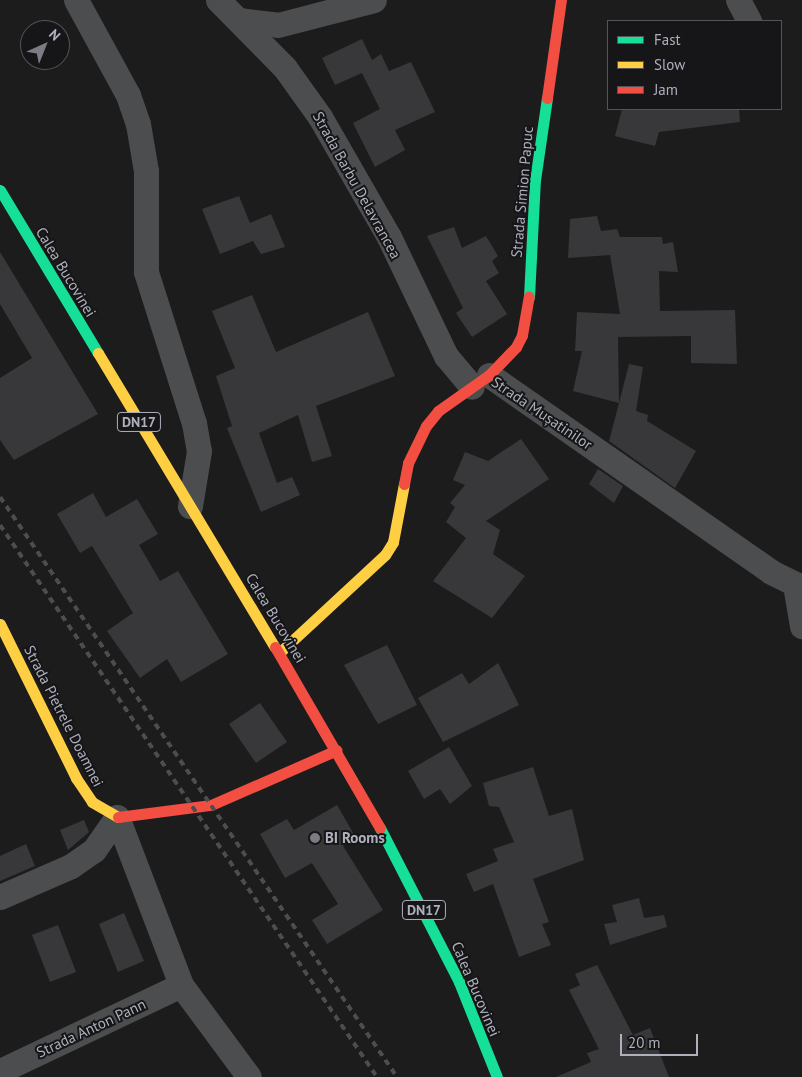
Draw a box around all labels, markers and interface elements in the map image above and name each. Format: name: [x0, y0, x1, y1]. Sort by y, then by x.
north arrow: [20, 20, 70, 70]
legend: [607, 20, 782, 110]
text: N: [45, 25, 64, 45]
text: Fast: [654, 30, 681, 49]
text: Slow: [654, 55, 685, 74]
text: Jam: [654, 80, 678, 99]
street label: Strada Barbu Delavrancea: [309, 108, 405, 262]
street label: Strada Simion Papuc: [507, 126, 537, 258]
street label: Calea Bucovinei: [32, 224, 100, 320]
street label: Strada Mușatinilor: [488, 373, 596, 453]
road number: DN17: [116, 411, 162, 434]
street label: Calea Bucovinei: [242, 570, 310, 666]
street label: Strada Pietrele Doamnei: [21, 642, 107, 790]
place label: BI Rooms: [325, 829, 385, 847]
marker: BI Rooms: [309, 832, 321, 844]
road number: DN17: [402, 898, 446, 922]
street label: Calea Bucovinei: [448, 939, 504, 1039]
street label: Strada Anton Pann: [33, 995, 149, 1061]
scale bar: [622, 1024, 700, 1056]
text: 20 m: [628, 1033, 661, 1052]

